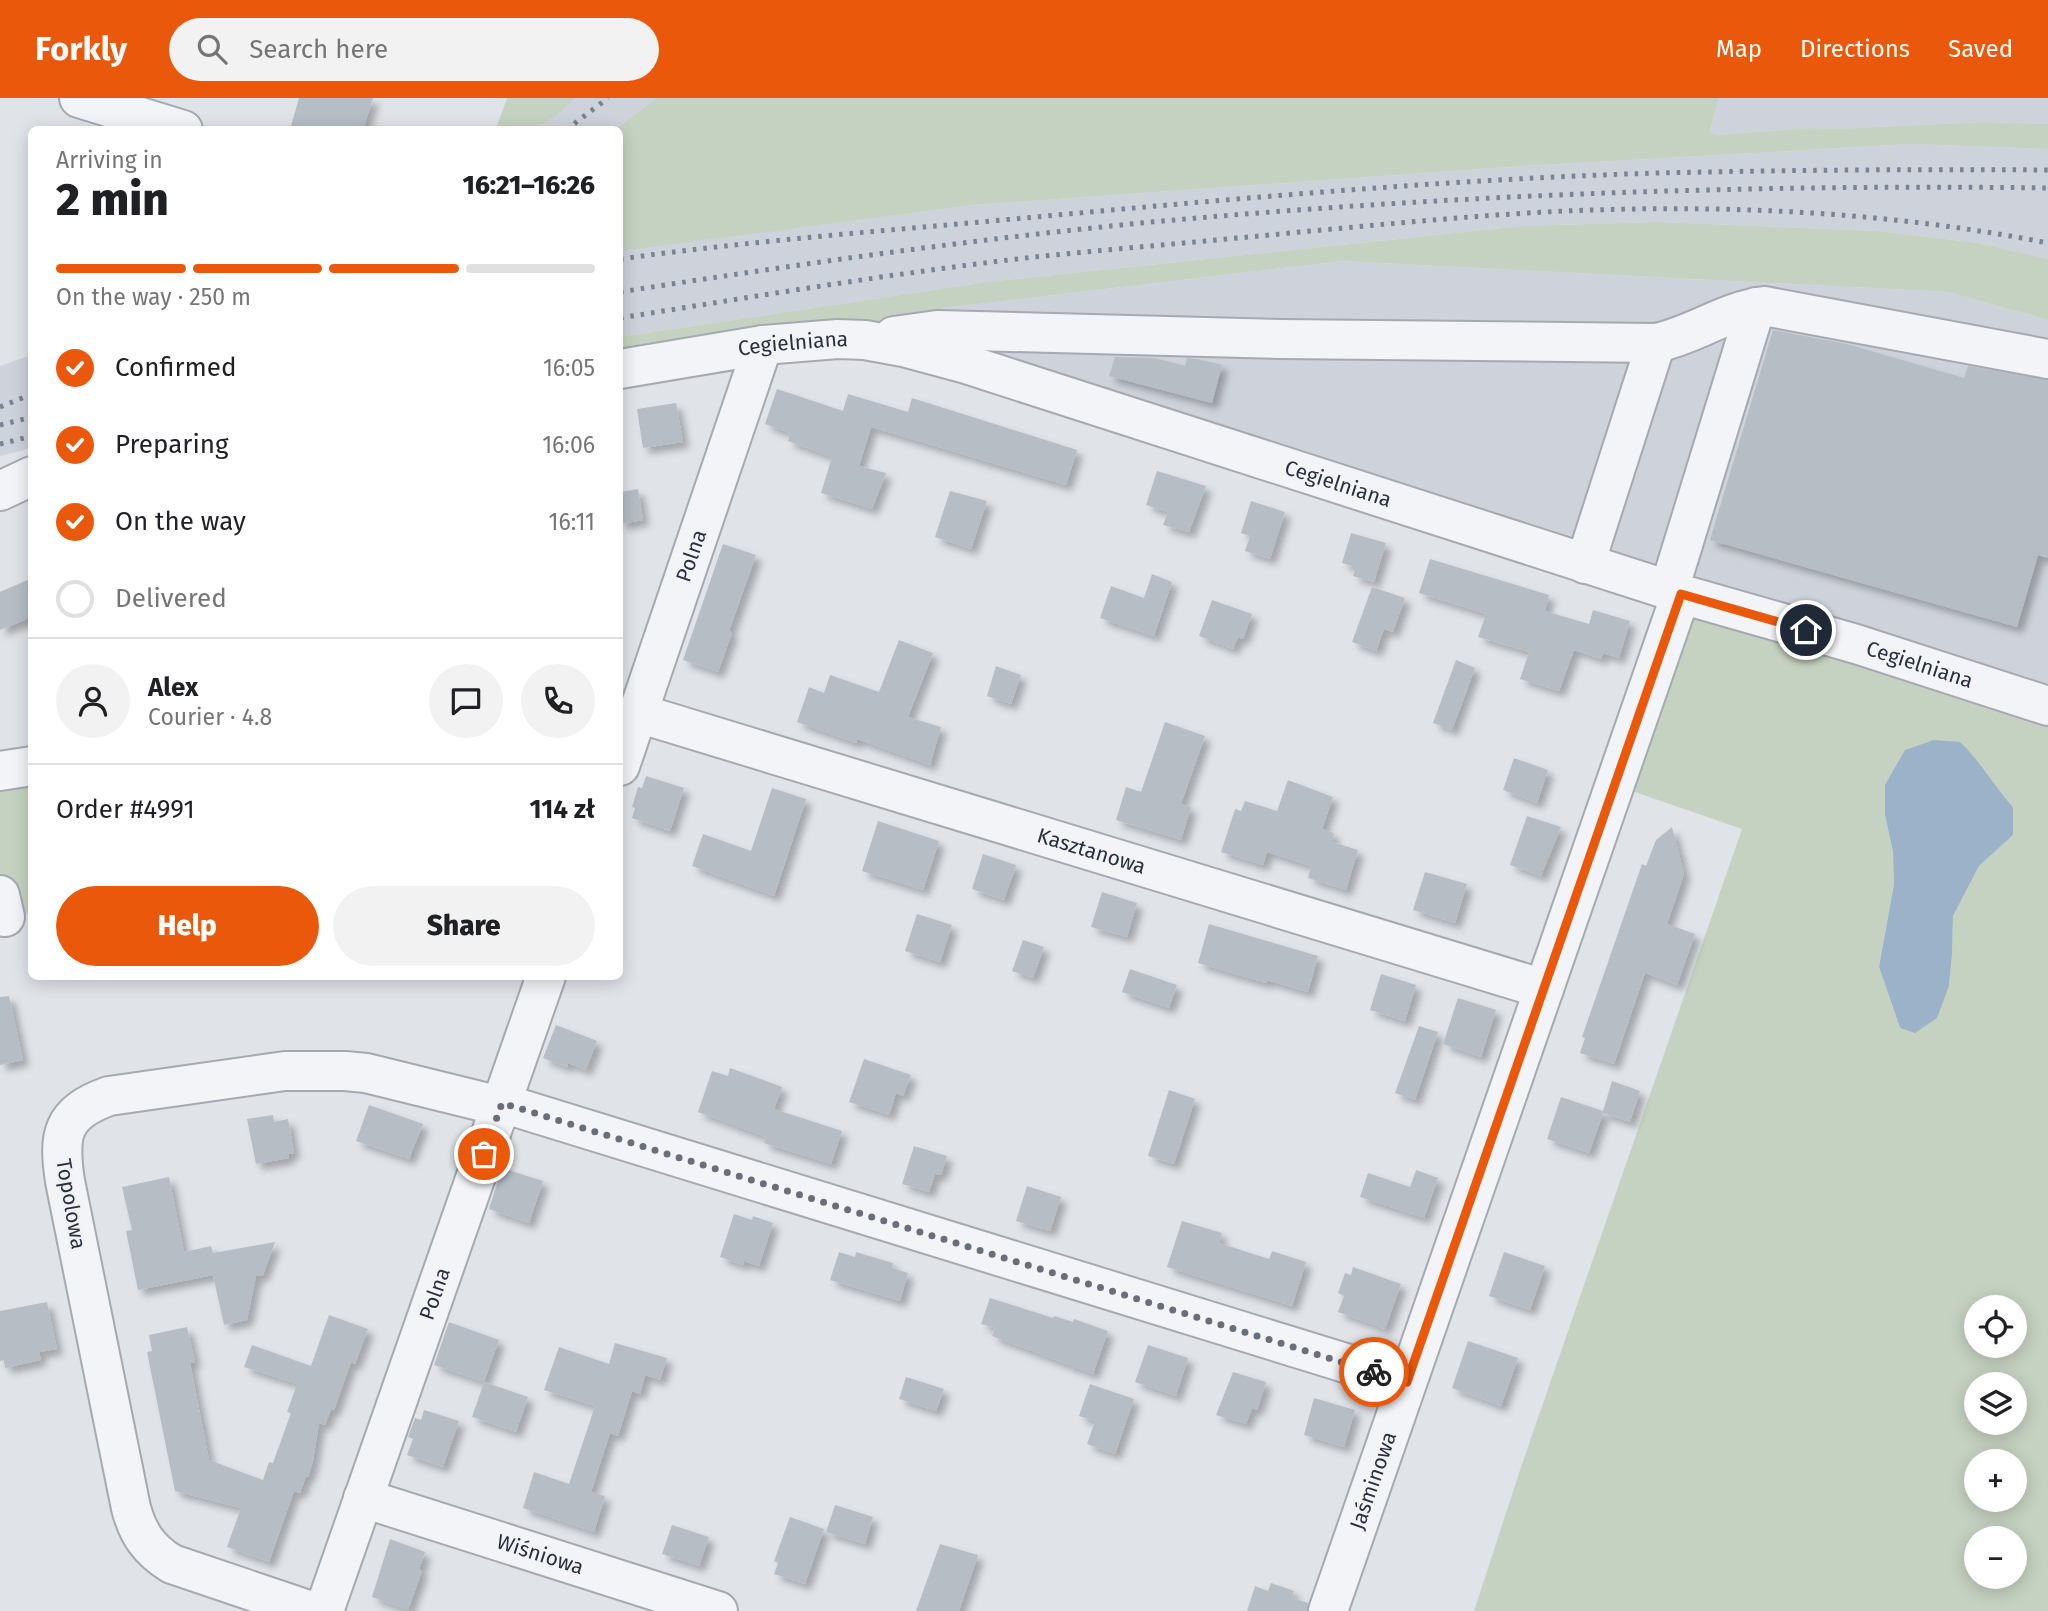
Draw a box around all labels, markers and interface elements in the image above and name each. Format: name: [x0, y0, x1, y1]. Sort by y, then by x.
search box: [169, 18, 659, 81]
text: Forkly: [35, 29, 127, 69]
icon: search: [193, 30, 231, 68]
text: Search here: [249, 34, 388, 65]
text: Map: [1716, 35, 1762, 63]
text: Directions: [1800, 35, 1910, 63]
text: Saved: [1948, 35, 2013, 63]
text: Arriving in: [56, 146, 163, 174]
text: 16:21–16:26: [463, 170, 595, 201]
text: 2 min: [56, 172, 169, 227]
text: On the way · 250 m: [56, 283, 251, 311]
street label: Cegielniana: [736, 326, 849, 362]
icon: check: [56, 349, 94, 387]
text: Confirmed: [115, 352, 236, 383]
text: 16:05: [543, 354, 595, 382]
icon: check: [56, 426, 94, 464]
text: Preparing: [115, 429, 228, 460]
text: 16:06: [542, 431, 595, 459]
street label: Cegielniana: [1281, 454, 1395, 513]
icon: check: [56, 503, 94, 541]
text: On the way: [115, 506, 246, 537]
text: 16:11: [549, 508, 595, 536]
street label: Polna: [670, 526, 712, 585]
text: Delivered: [115, 583, 227, 614]
pin: [1776, 600, 1836, 660]
icon: home: [1787, 611, 1825, 649]
street label: Cegielniana: [1863, 635, 1976, 694]
button: person: [56, 664, 130, 738]
button: chat: [429, 664, 503, 738]
button: phone: [521, 664, 595, 738]
text: Alex: [148, 672, 198, 703]
text: Courier · 4.8: [148, 703, 272, 731]
text: Order #4991: [56, 794, 195, 825]
text: 114 zł: [530, 794, 595, 825]
street label: Kasztanowa: [1034, 822, 1149, 880]
button: Help: [56, 886, 319, 966]
button: Share: [333, 886, 595, 966]
pin: [454, 1124, 514, 1184]
icon: bag: [465, 1135, 503, 1173]
street label: Topolowa: [50, 1157, 92, 1251]
street label: Polna: [414, 1264, 456, 1323]
map controls: [1964, 1295, 2027, 1589]
button: locate: [1964, 1295, 2027, 1358]
courier: [1339, 1337, 1409, 1407]
icon: bike: [1355, 1353, 1393, 1391]
button: layers: [1964, 1372, 2027, 1435]
street label: Jaśminowa: [1344, 1428, 1402, 1533]
button: +: [1964, 1449, 2027, 1512]
button: −: [1964, 1526, 2027, 1589]
street label: Wiśniowa: [493, 1528, 587, 1580]

